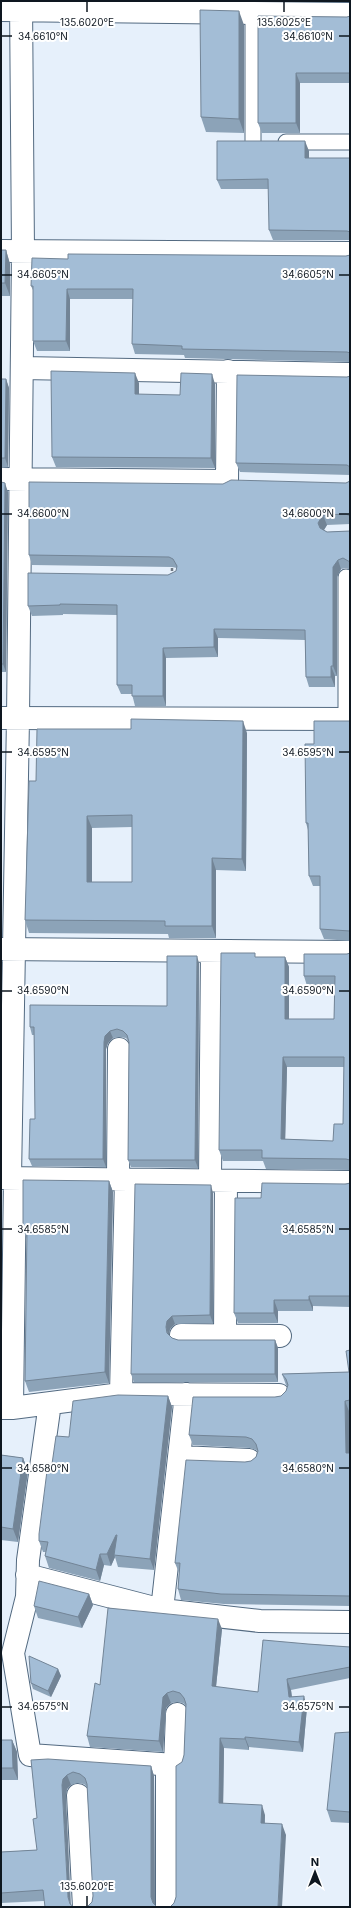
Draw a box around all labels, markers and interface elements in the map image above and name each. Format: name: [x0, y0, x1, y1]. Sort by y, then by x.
text: 135.6020°E: [60, 16, 114, 28]
text: 135.6025°E: [257, 16, 311, 28]
text: 34.6610°N: [18, 30, 68, 42]
text: 34.6610°N: [283, 30, 333, 42]
text: 34.6605°N: [17, 268, 69, 280]
text: 34.6605°N: [282, 268, 334, 280]
text: 34.6600°N: [17, 507, 69, 519]
text: 34.6600°N: [282, 507, 334, 519]
text: 34.6595°N: [17, 746, 69, 758]
text: 34.6595°N: [282, 746, 334, 758]
text: 34.6590°N: [17, 984, 69, 996]
text: 34.6590°N: [282, 984, 334, 996]
text: 34.6585°N: [17, 1223, 69, 1235]
text: 34.6585°N: [282, 1223, 334, 1235]
text: 34.6580°N: [17, 1462, 69, 1474]
text: 34.6580°N: [282, 1462, 334, 1474]
text: 34.6575°N: [18, 1700, 68, 1712]
text: 34.6575°N: [283, 1700, 333, 1712]
north arrow: [295, 1852, 335, 1892]
text: N: [311, 1855, 319, 1869]
text: 135.6020°E: [60, 1880, 114, 1892]

